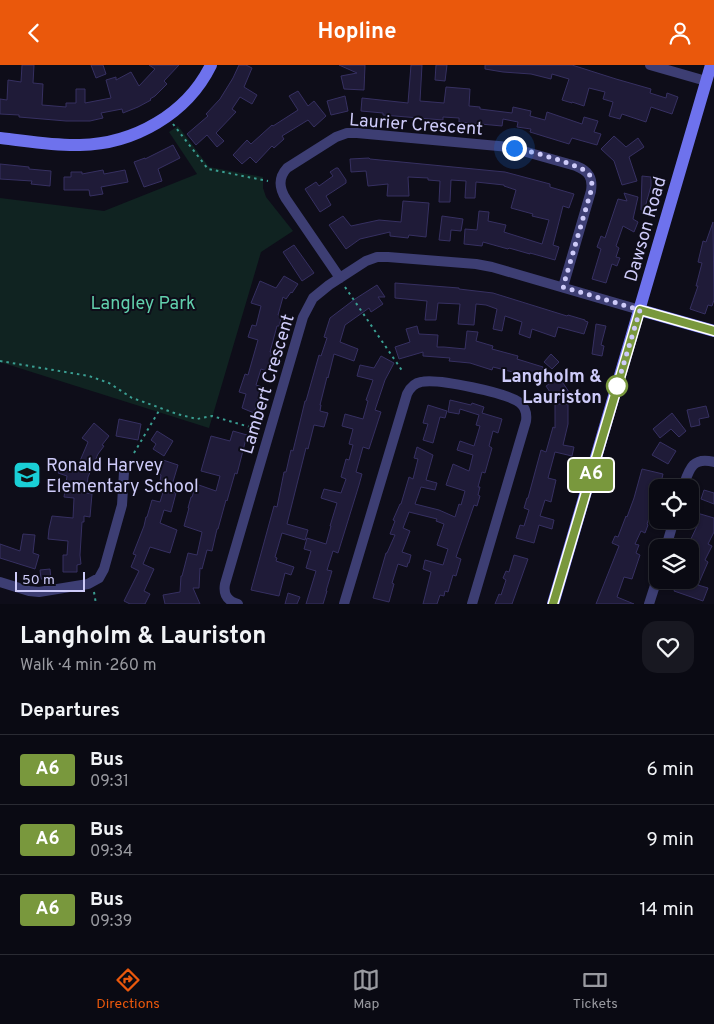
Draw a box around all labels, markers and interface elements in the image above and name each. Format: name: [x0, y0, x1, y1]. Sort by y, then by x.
icon: back: [20, 19, 48, 47]
text: Hopline: [318, 19, 396, 46]
icon: person: [666, 19, 694, 47]
street label: Laurier Crescent: [348, 109, 484, 142]
your location: [502, 136, 527, 161]
street label: Dawson Road: [620, 174, 672, 285]
park label: Langley Park: [90, 293, 196, 316]
street label: Lambert Crescent: [236, 312, 301, 457]
place label: Langholm & Lauriston: [501, 366, 602, 410]
marker: Langholm & Lauriston: [606, 375, 628, 397]
place label: Ronald Harvey Elementary School: [46, 455, 199, 499]
line badge: A6: [568, 459, 614, 491]
school or university icon: Ronald Harvey Elementary School: [12, 460, 42, 490]
text: A6: [579, 463, 603, 486]
map controls: [649, 479, 699, 589]
button: locate: [649, 479, 699, 529]
button: layers: [649, 539, 699, 589]
scale bar: [15, 569, 85, 592]
text: 50 m: [22, 572, 55, 589]
button: heart: [642, 621, 694, 673]
text: Langholm & Lauriston: [20, 622, 266, 652]
text: Walk · 4 min · 260 m: [20, 656, 156, 676]
text: Departures: [20, 699, 120, 723]
text: Bus: [90, 748, 124, 772]
text: A6: [36, 758, 59, 781]
text: 6 min: [647, 758, 694, 782]
text: 09:31: [90, 772, 129, 792]
text: Bus: [90, 818, 124, 842]
text: A6: [36, 828, 59, 851]
text: 9 min: [647, 828, 694, 852]
text: 09:34: [90, 842, 133, 862]
text: Bus: [90, 888, 124, 912]
text: A6: [36, 898, 59, 921]
text: 14 min: [639, 898, 694, 922]
text: 09:39: [90, 912, 132, 932]
tab: Directions: [96, 966, 160, 1013]
tab: Map: [352, 966, 380, 1013]
tab: Tickets: [573, 966, 618, 1013]

